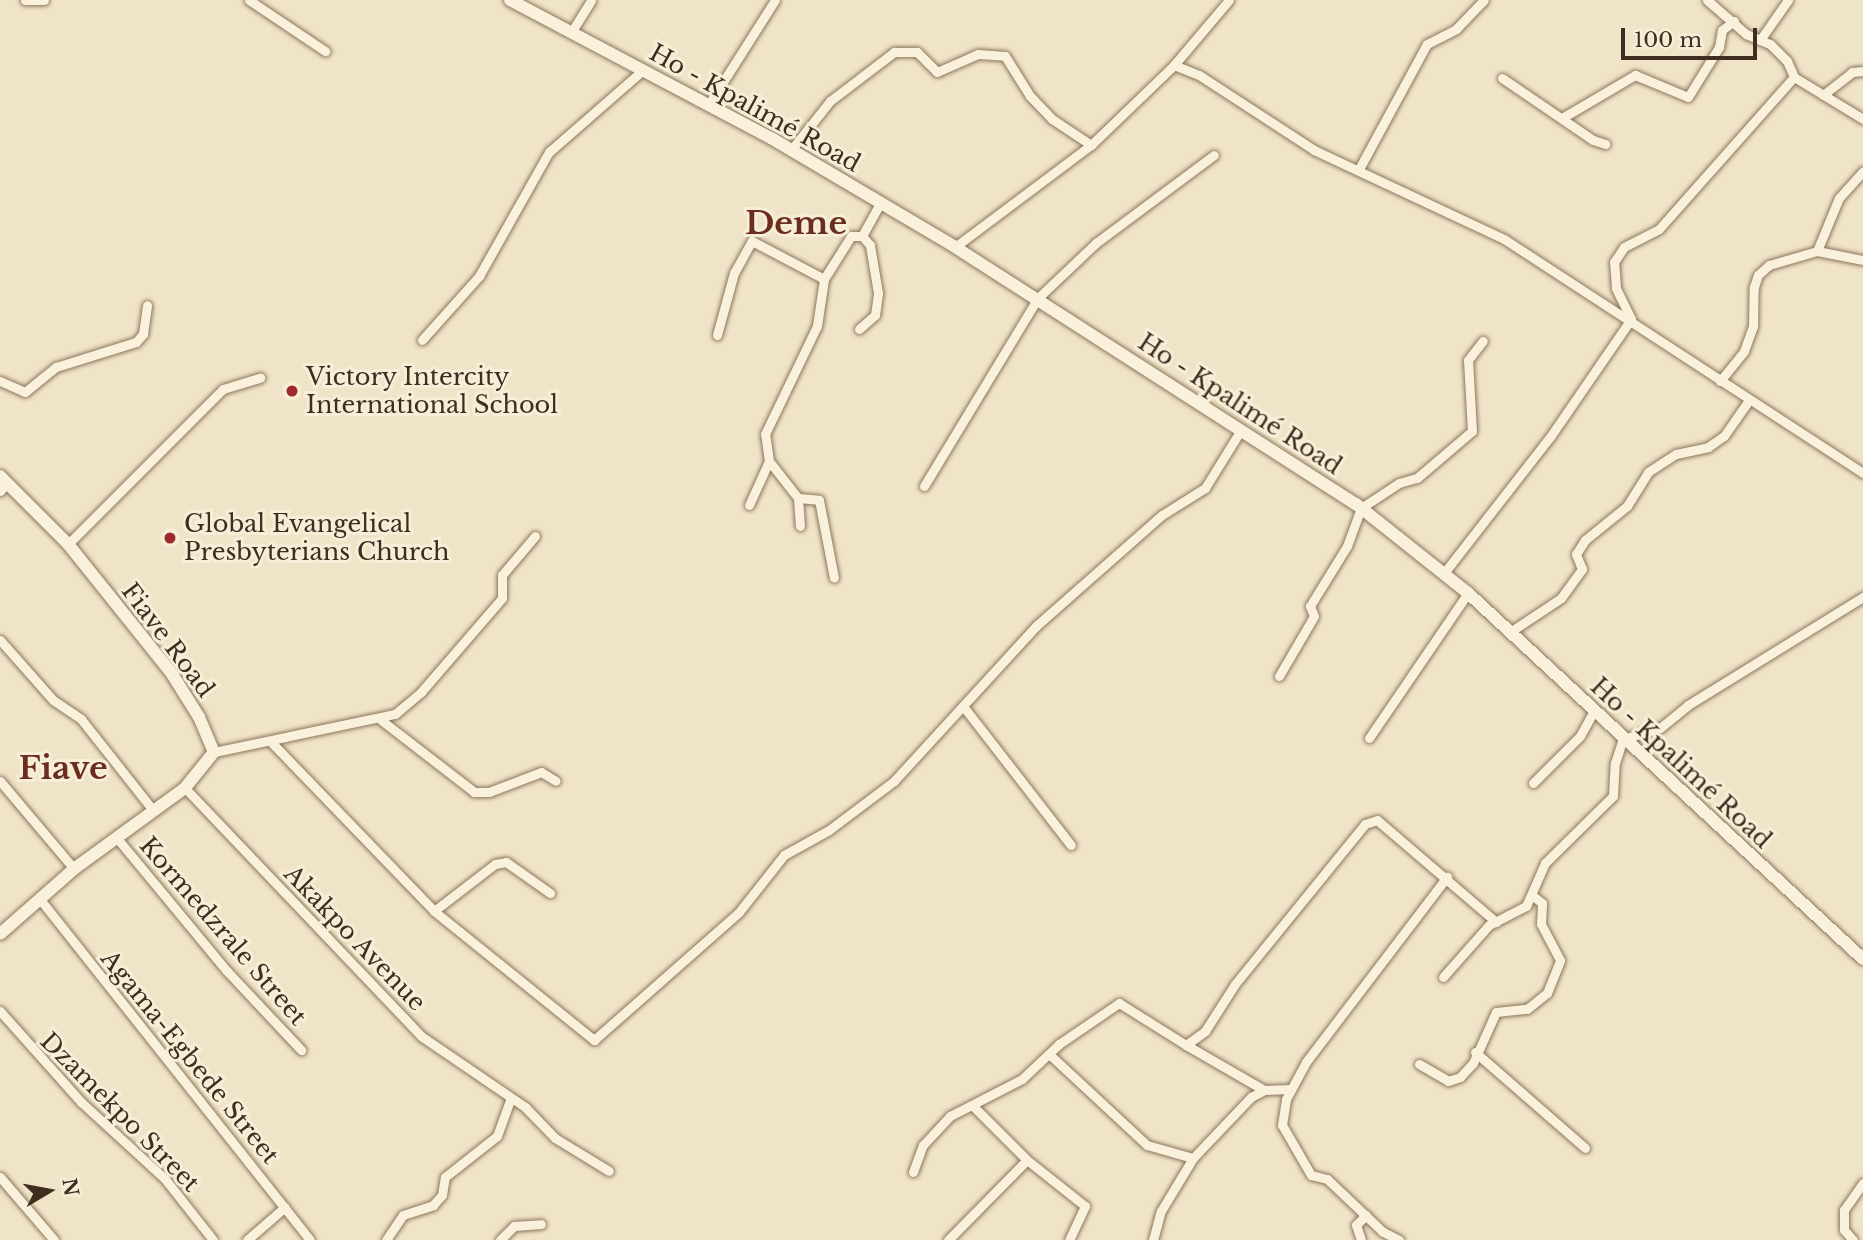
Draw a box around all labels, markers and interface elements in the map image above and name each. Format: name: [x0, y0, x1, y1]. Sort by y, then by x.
scale bar: [1625, 14, 1762, 58]
text: 100 m: [1634, 27, 1702, 53]
street label: Ho - Kpalimé Road: [645, 38, 865, 178]
district label: Deme: [745, 204, 847, 242]
street label: Ho - Kpalimé Road: [1133, 327, 1347, 481]
place label: Victory Intercity International School: [306, 363, 558, 419]
marker: Victory Intercity International School: [284, 383, 300, 399]
place label: Global Evangelical Presbyterians Church: [184, 510, 449, 566]
marker: Global Evangelical Presbyterians Church: [162, 530, 178, 546]
street label: Fiave Road: [116, 577, 220, 703]
street label: Ho - Kpalimé Road: [1585, 672, 1777, 854]
district label: Fiave: [18, 749, 108, 787]
street label: Kormedzrale Street: [134, 831, 312, 1031]
street label: Akakpo Avenue: [278, 859, 432, 1017]
street label: Agama-Egbede Street: [95, 944, 285, 1170]
street label: Dzamekpo Street: [34, 1026, 206, 1198]
north arrow: [14, 1156, 84, 1226]
text: N: [57, 1176, 83, 1198]

